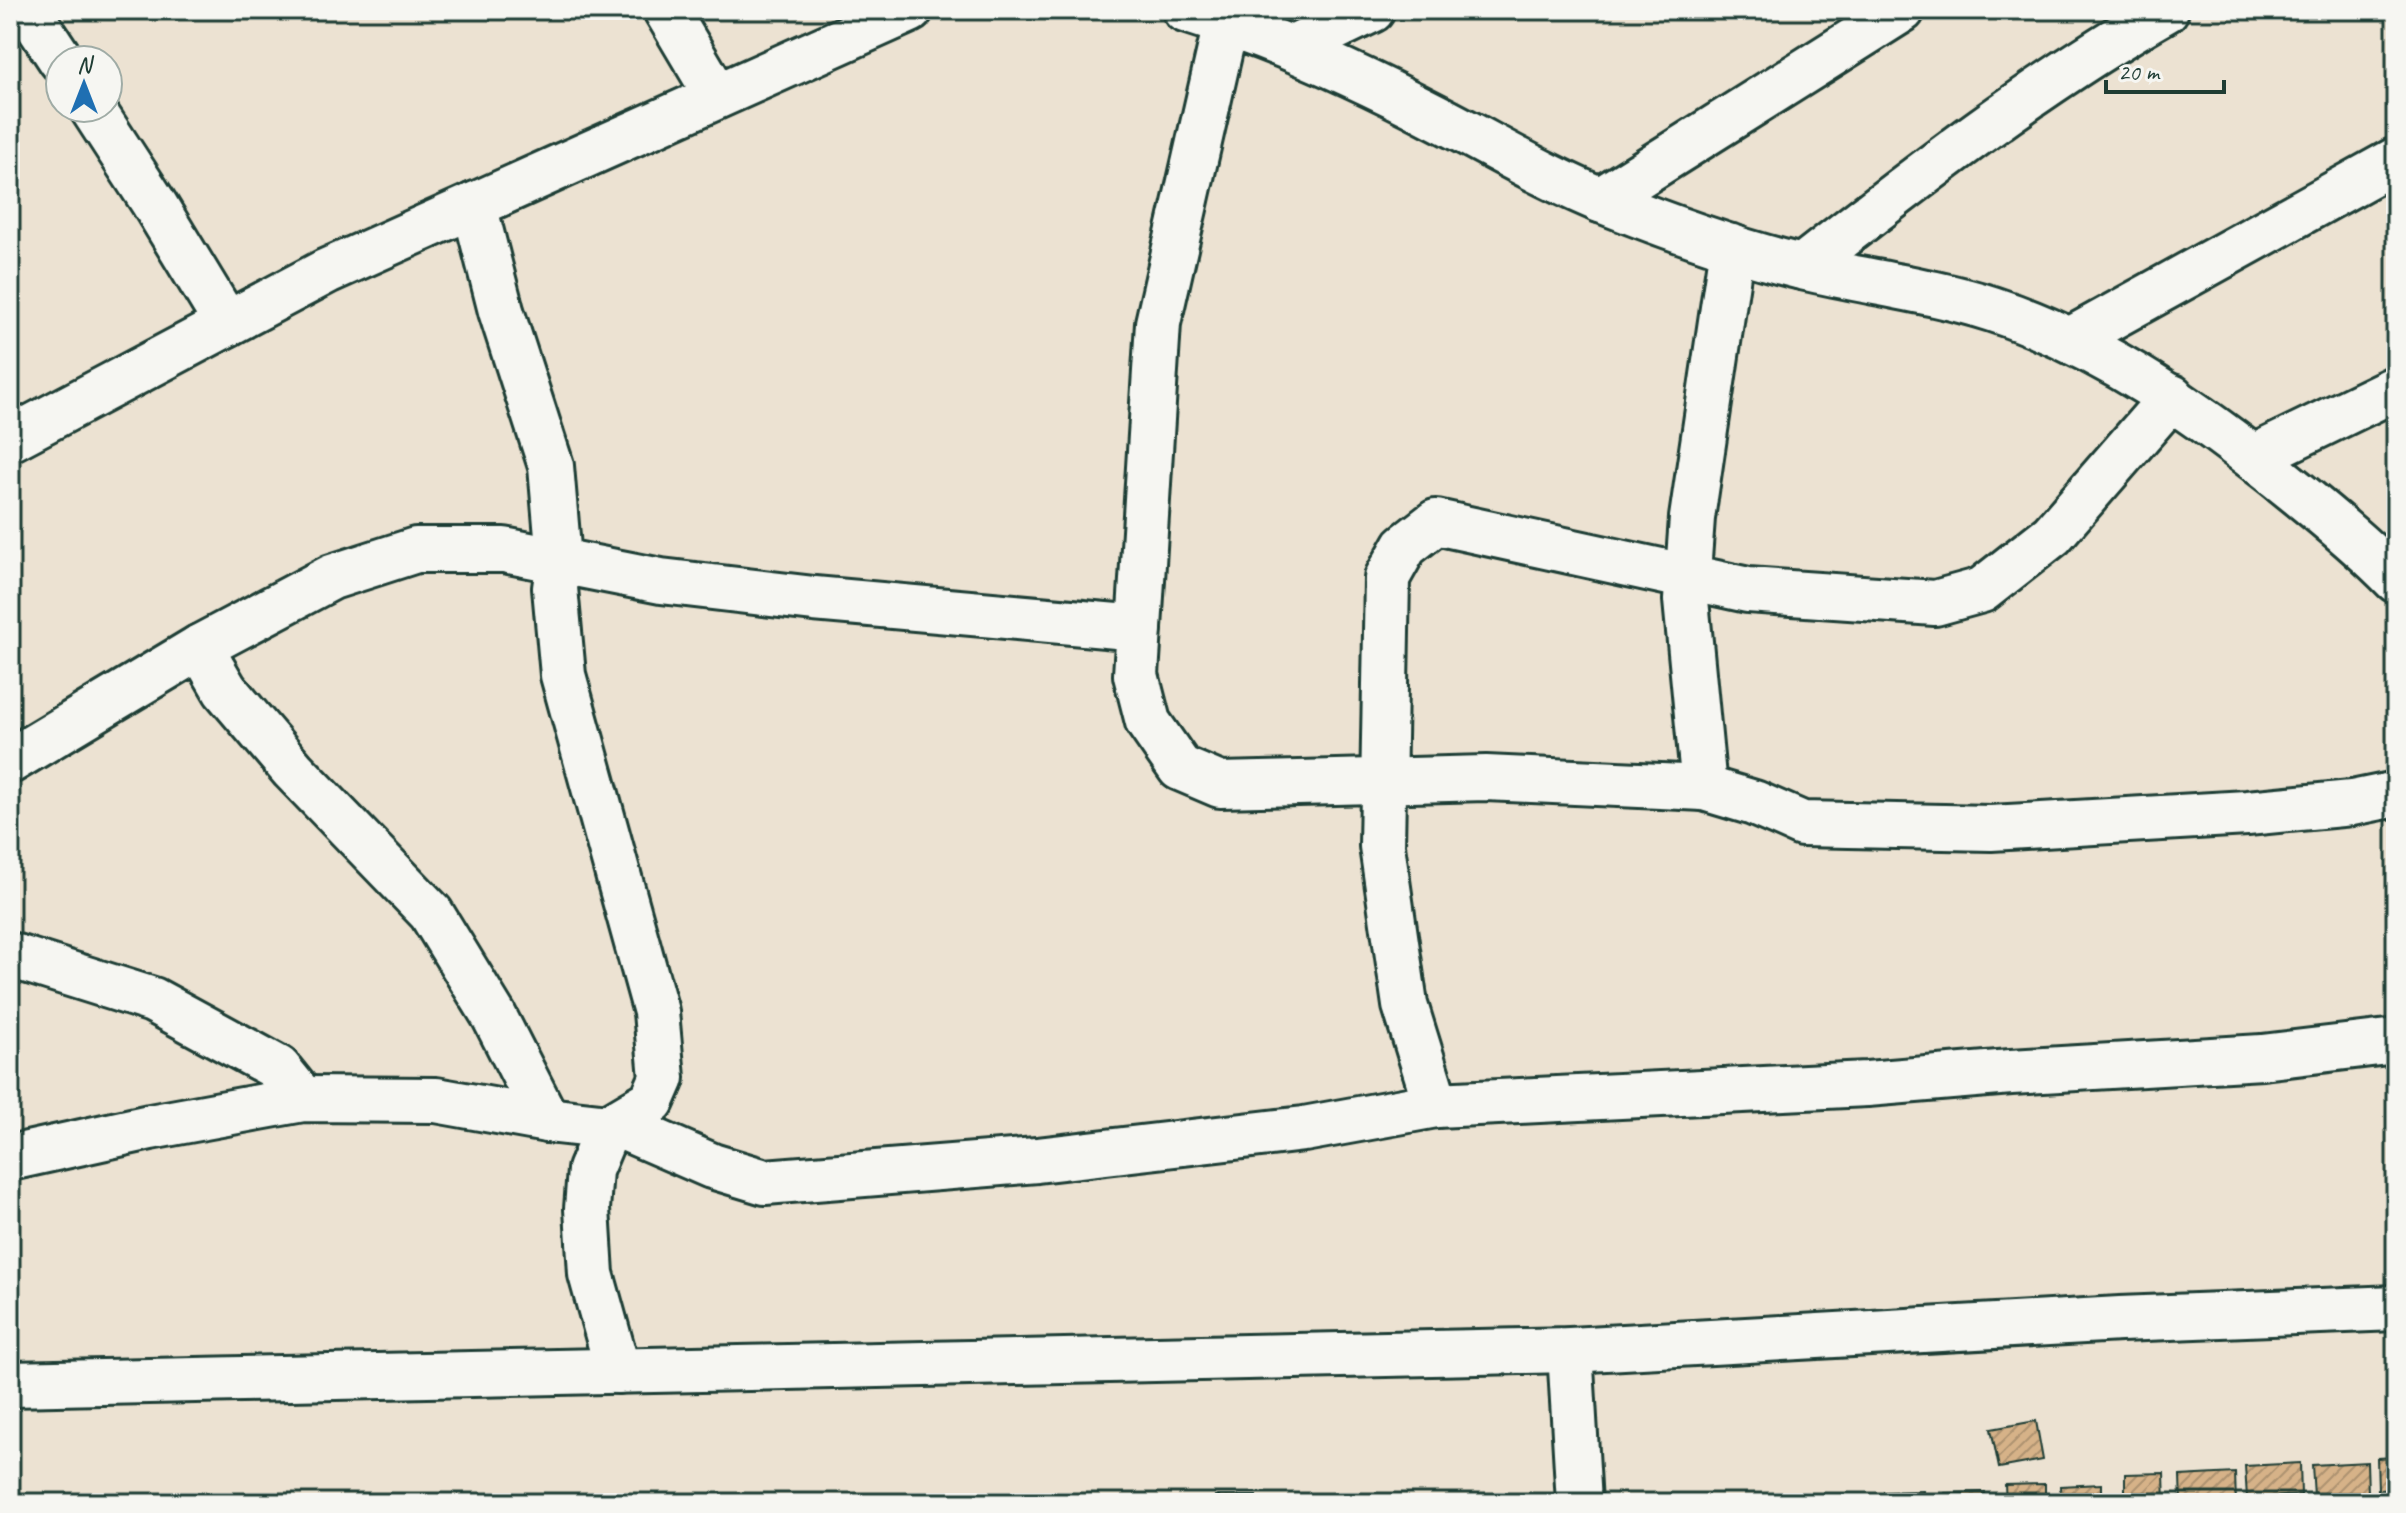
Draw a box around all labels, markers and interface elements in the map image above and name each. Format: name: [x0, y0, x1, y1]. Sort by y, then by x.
north arrow: [44, 44, 124, 124]
scale bar: [2106, 44, 2224, 94]
text: N: [77, 51, 94, 79]
text: 20 m: [2118, 57, 2161, 87]

